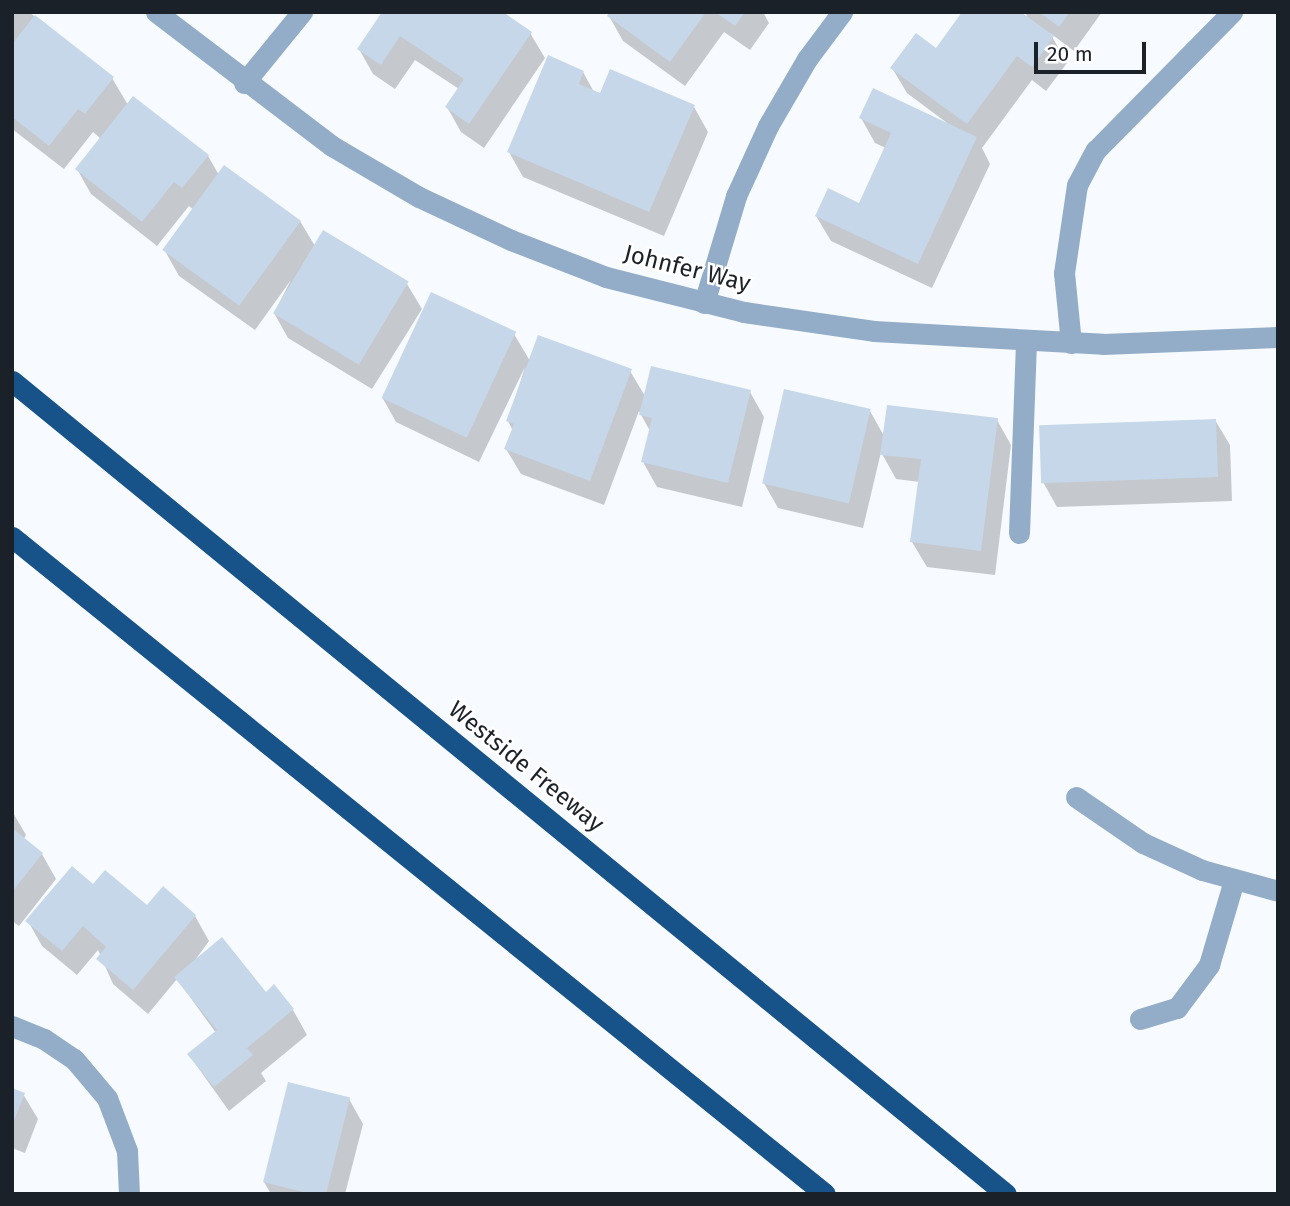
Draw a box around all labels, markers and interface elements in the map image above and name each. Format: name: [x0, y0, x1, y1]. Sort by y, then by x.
scale bar: [1038, 28, 1150, 72]
text: 20 m: [1047, 41, 1093, 67]
street label: Johnfer Way: [621, 239, 753, 299]
street label: Westside Freeway: [443, 696, 609, 838]

